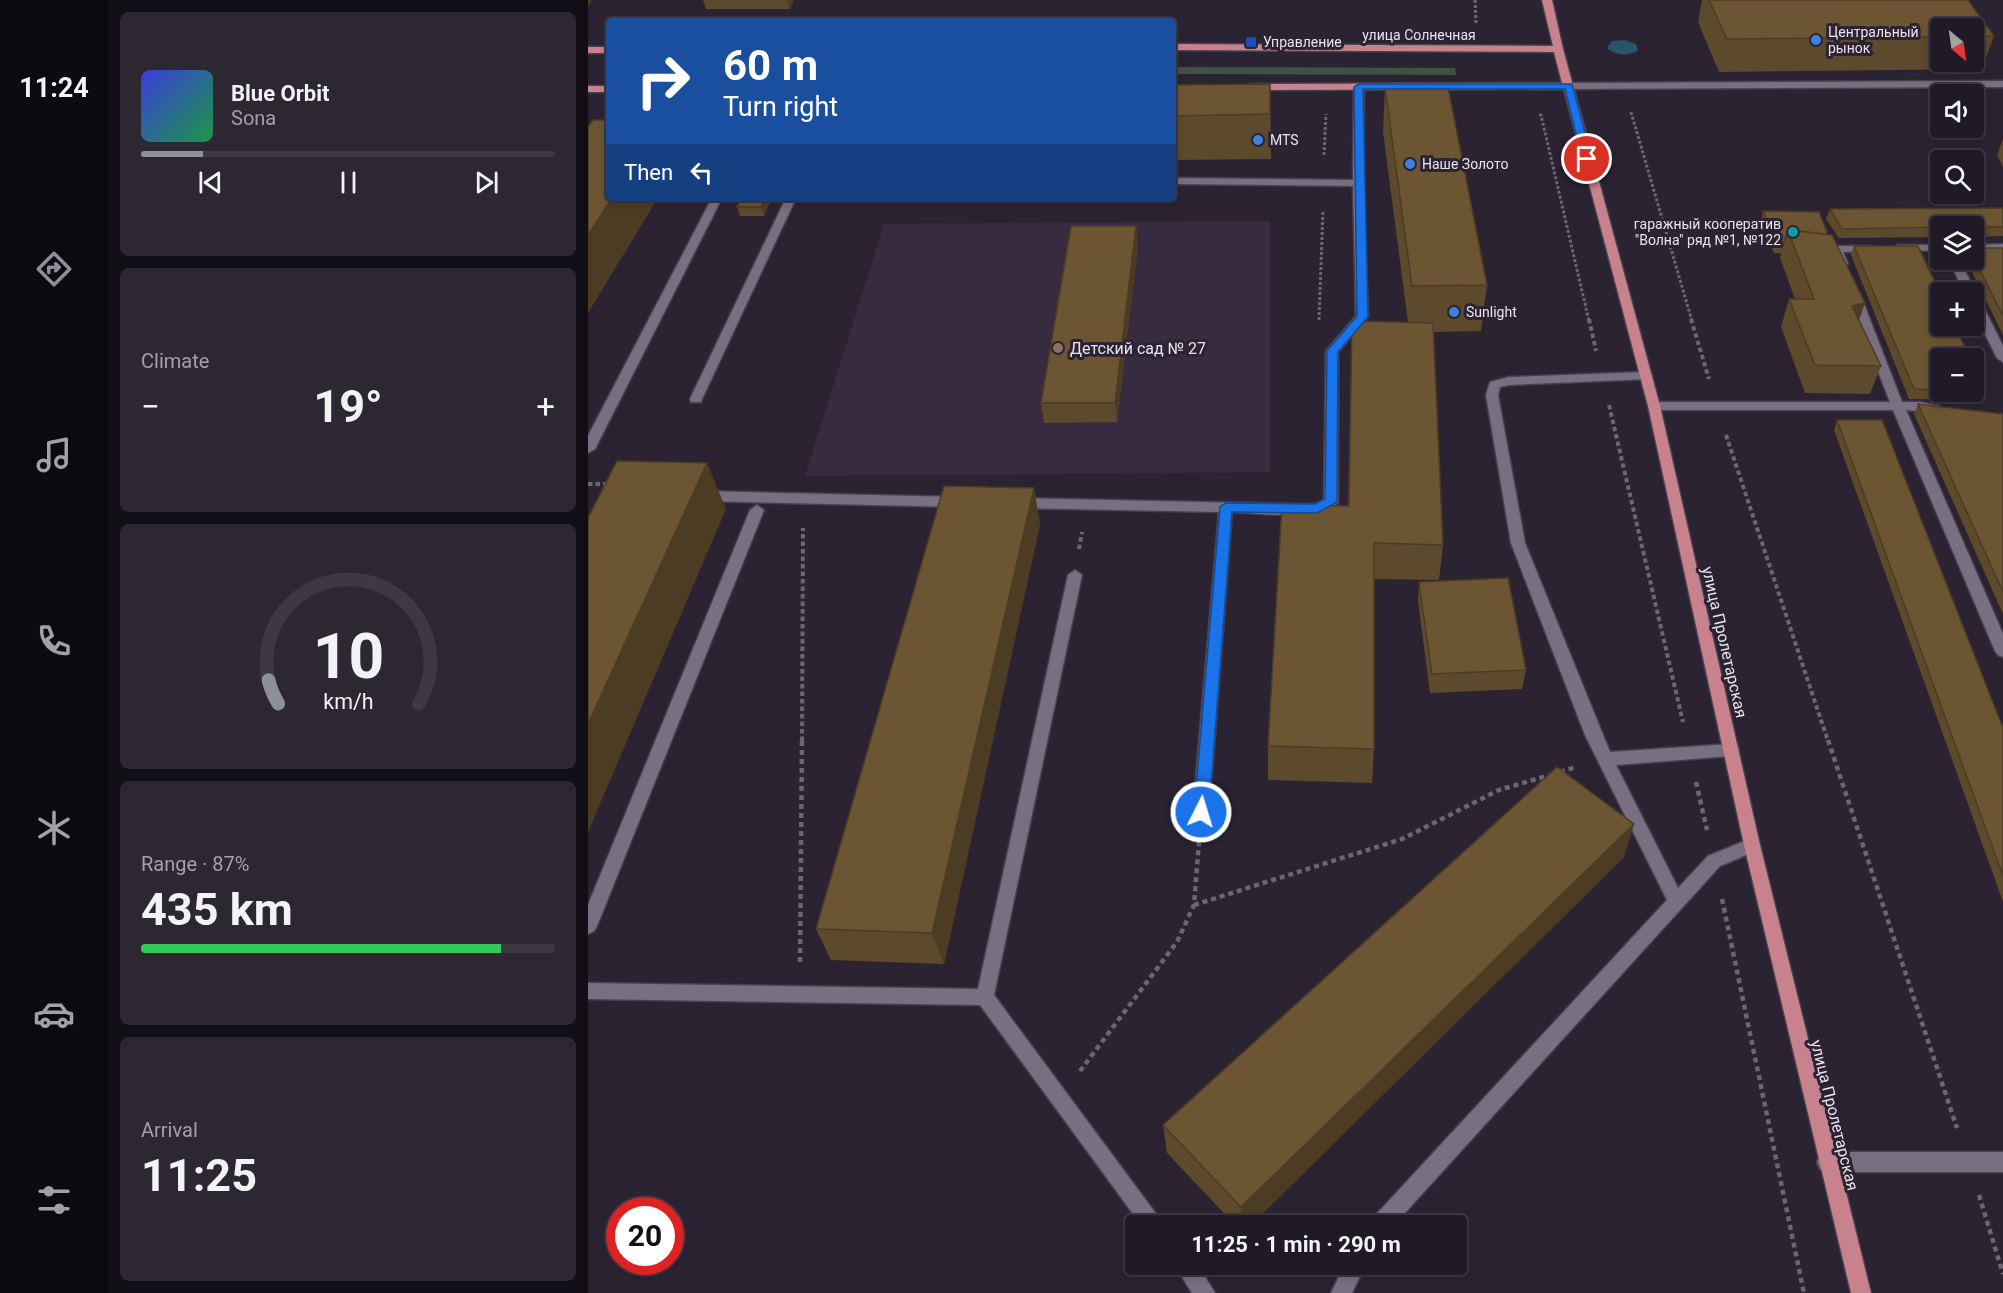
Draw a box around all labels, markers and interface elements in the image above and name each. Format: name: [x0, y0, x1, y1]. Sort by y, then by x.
north arrow: [1930, 18, 1984, 72]
map controls: [1930, 18, 1984, 402]
place label: Центральный рынок: [1828, 24, 1919, 56]
street label: улица Солнечная: [1362, 27, 1476, 43]
marker: Центральный рынок: [1809, 33, 1823, 47]
place label: Управление: [1263, 34, 1342, 50]
marker: Управление: [1244, 35, 1258, 49]
text: 60 m: [723, 41, 818, 90]
icon: right: [624, 42, 702, 120]
text: 11:24: [19, 72, 89, 104]
text: Blue Orbit: [231, 81, 329, 106]
button: sound: [1930, 84, 1984, 138]
text: Turn right: [723, 91, 838, 123]
text: Sona: [231, 106, 276, 130]
place label: MTS: [1270, 132, 1299, 148]
marker: MTS: [1251, 133, 1265, 147]
pin: [1561, 133, 1612, 184]
icon: arrive: [1570, 142, 1603, 175]
button: search: [1930, 150, 1984, 204]
icon: left: [685, 156, 718, 189]
place label: Наше Золото: [1422, 156, 1508, 172]
marker: Наше Золото: [1403, 157, 1417, 171]
text: Then: [624, 160, 673, 185]
icon: previous: [194, 166, 227, 199]
icon: pause: [332, 166, 365, 199]
icon: next: [470, 166, 503, 199]
place label: гаражный кооператив "Волна" ряд №1, №122: [1634, 216, 1781, 248]
button: layers: [1930, 216, 1984, 270]
marker: гаражный кооператив "Волна" ряд №1, №122: [1786, 225, 1800, 239]
icon: directions: [33, 248, 75, 290]
button: +: [1930, 282, 1984, 336]
place label: Sunlight: [1466, 304, 1517, 320]
marker: Sunlight: [1447, 305, 1461, 319]
place label: Детский сад № 27: [1070, 339, 1206, 358]
marker: Детский сад № 27: [1051, 341, 1065, 355]
button: −: [1930, 348, 1984, 402]
text: Climate: [141, 349, 209, 373]
text: 19°: [313, 380, 383, 433]
text: −: [141, 387, 160, 426]
text: +: [536, 387, 555, 426]
icon: music: [33, 434, 75, 476]
street label: улица Пролетарская: [1698, 565, 1751, 720]
icon: phone: [33, 620, 75, 662]
text: 10: [312, 620, 384, 693]
text: km/h: [323, 689, 373, 714]
position arrow: [1169, 780, 1233, 844]
icon: climate: [33, 807, 75, 849]
text: Range · 87%: [141, 852, 249, 876]
text: 435 km: [141, 883, 293, 936]
icon: car: [33, 993, 75, 1035]
street label: улица Пролетарская: [1807, 1038, 1862, 1192]
text: Arrival: [141, 1118, 198, 1142]
text: 11:25: [141, 1149, 257, 1202]
icon: filters: [33, 1179, 75, 1221]
speed limit sign: 20: [606, 1197, 684, 1275]
text: 11:25 · 1 min · 290 m: [1191, 1232, 1401, 1257]

